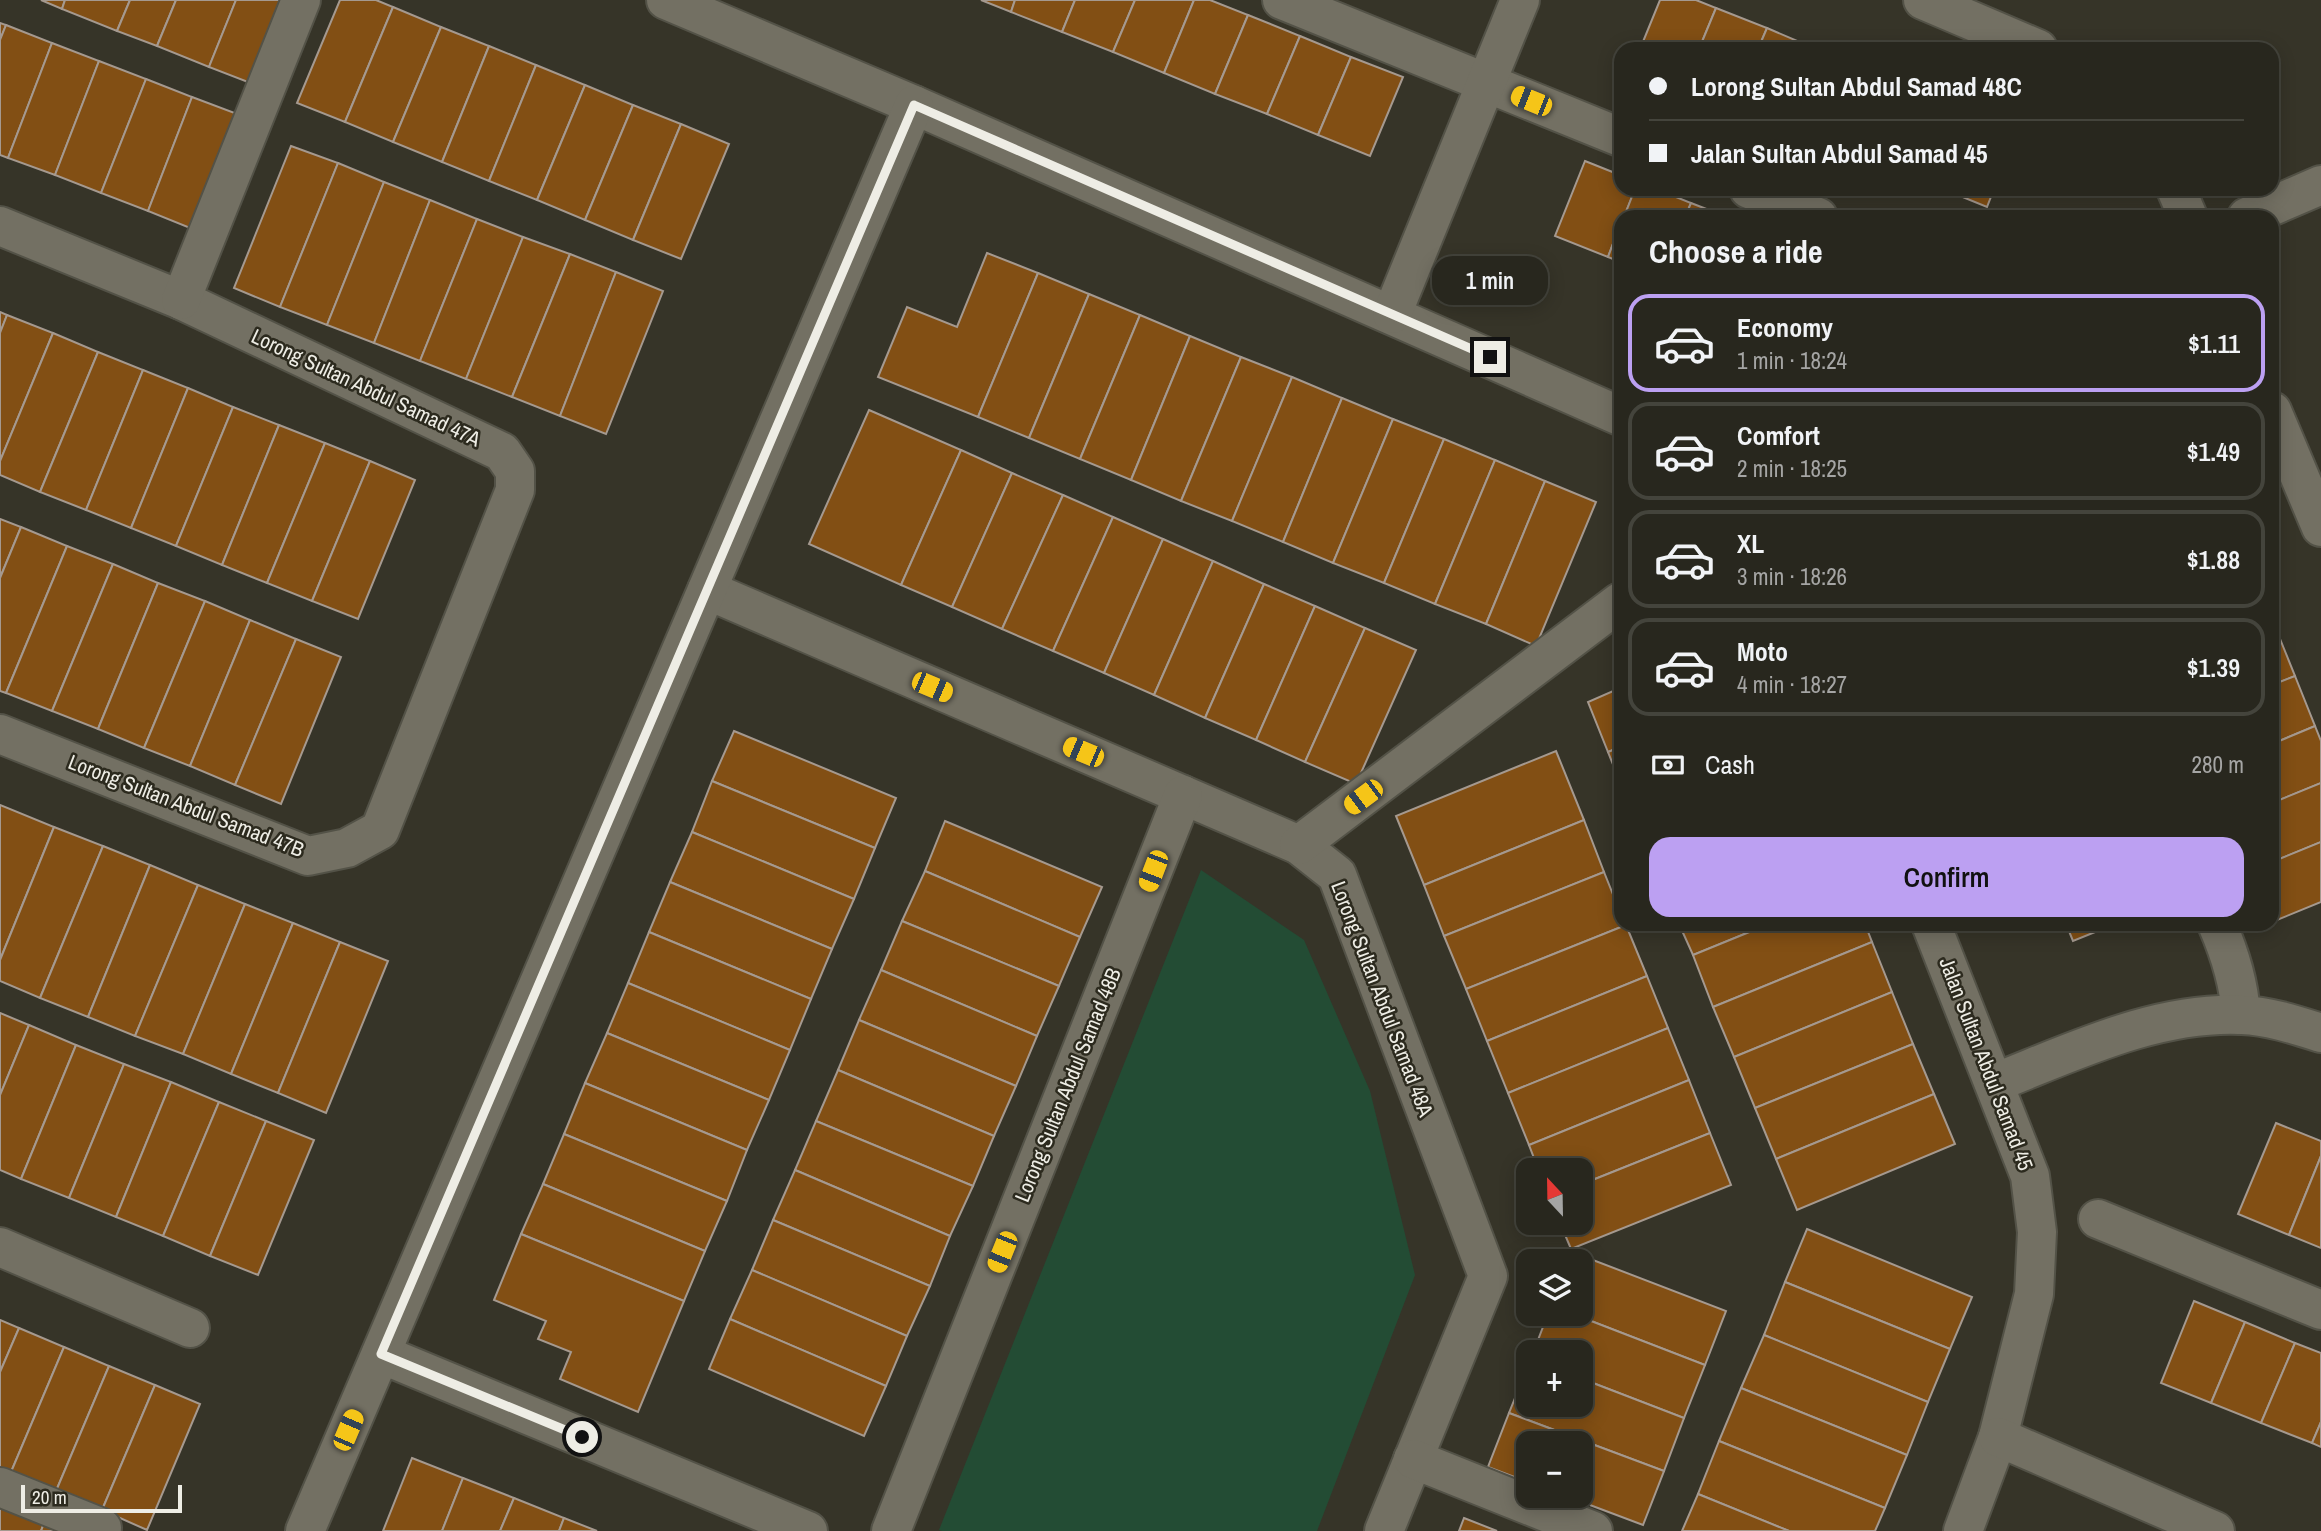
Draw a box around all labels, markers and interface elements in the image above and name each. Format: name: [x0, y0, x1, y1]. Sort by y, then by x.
text: Lorong Sultan Abdul Samad 48C: [1691, 69, 2022, 104]
car: [1508, 83, 1555, 119]
text: Jalan Sultan Abdul Samad 45: [1691, 136, 1988, 171]
text: Choose a ride: [1649, 230, 1823, 273]
callout: 1 min: [1432, 256, 1548, 304]
text: 1 min: [1466, 265, 1514, 296]
text: Economy: [1737, 310, 1833, 345]
icon: car: [1653, 312, 1716, 375]
street label: Lorong Sultan Abdul Samad 47A: [247, 322, 486, 454]
text: $1.11: [2188, 326, 2240, 361]
route end: [1474, 341, 1506, 373]
text: 1 min · 18:24: [1737, 345, 1847, 376]
text: Comfort: [1737, 418, 1820, 453]
icon: car: [1653, 420, 1716, 483]
text: $1.49: [2187, 434, 2240, 469]
text: 2 min · 18:25: [1737, 453, 1847, 484]
text: XL: [1737, 526, 1764, 561]
icon: car: [1653, 528, 1716, 591]
text: $1.88: [2187, 542, 2240, 577]
text: 3 min · 18:26: [1737, 561, 1847, 592]
text: Moto: [1737, 634, 1788, 669]
icon: car: [1653, 636, 1716, 699]
text: $1.39: [2187, 650, 2240, 685]
car: [909, 669, 956, 705]
text: 4 min · 18:27: [1737, 669, 1847, 700]
car: [1060, 734, 1107, 770]
icon: cash: [1649, 746, 1687, 784]
street label: Lorong Sultan Abdul Samad 47B: [64, 747, 308, 864]
text: Cash: [1705, 747, 1755, 782]
text: 280 m: [2192, 749, 2244, 780]
car: [1340, 776, 1387, 818]
button: Confirm: [1649, 837, 2244, 917]
car: [1136, 848, 1171, 894]
street label: Lorong Sultan Abdul Samad 48A: [1324, 877, 1441, 1121]
street label: Jalan Sultan Abdul Samad 45: [1932, 953, 2040, 1174]
street label: Lorong Sultan Abdul Samad 48B: [1007, 964, 1128, 1206]
north arrow: [1516, 1158, 1592, 1236]
map controls: [1516, 1158, 1593, 1508]
car: [985, 1229, 1020, 1275]
button: layers: [1516, 1249, 1593, 1326]
button: +: [1516, 1340, 1593, 1417]
car: [331, 1407, 366, 1453]
route start: [566, 1421, 598, 1453]
button: −: [1516, 1431, 1593, 1508]
scale bar: [21, 1482, 182, 1514]
text: 20 m: [32, 1484, 67, 1510]

